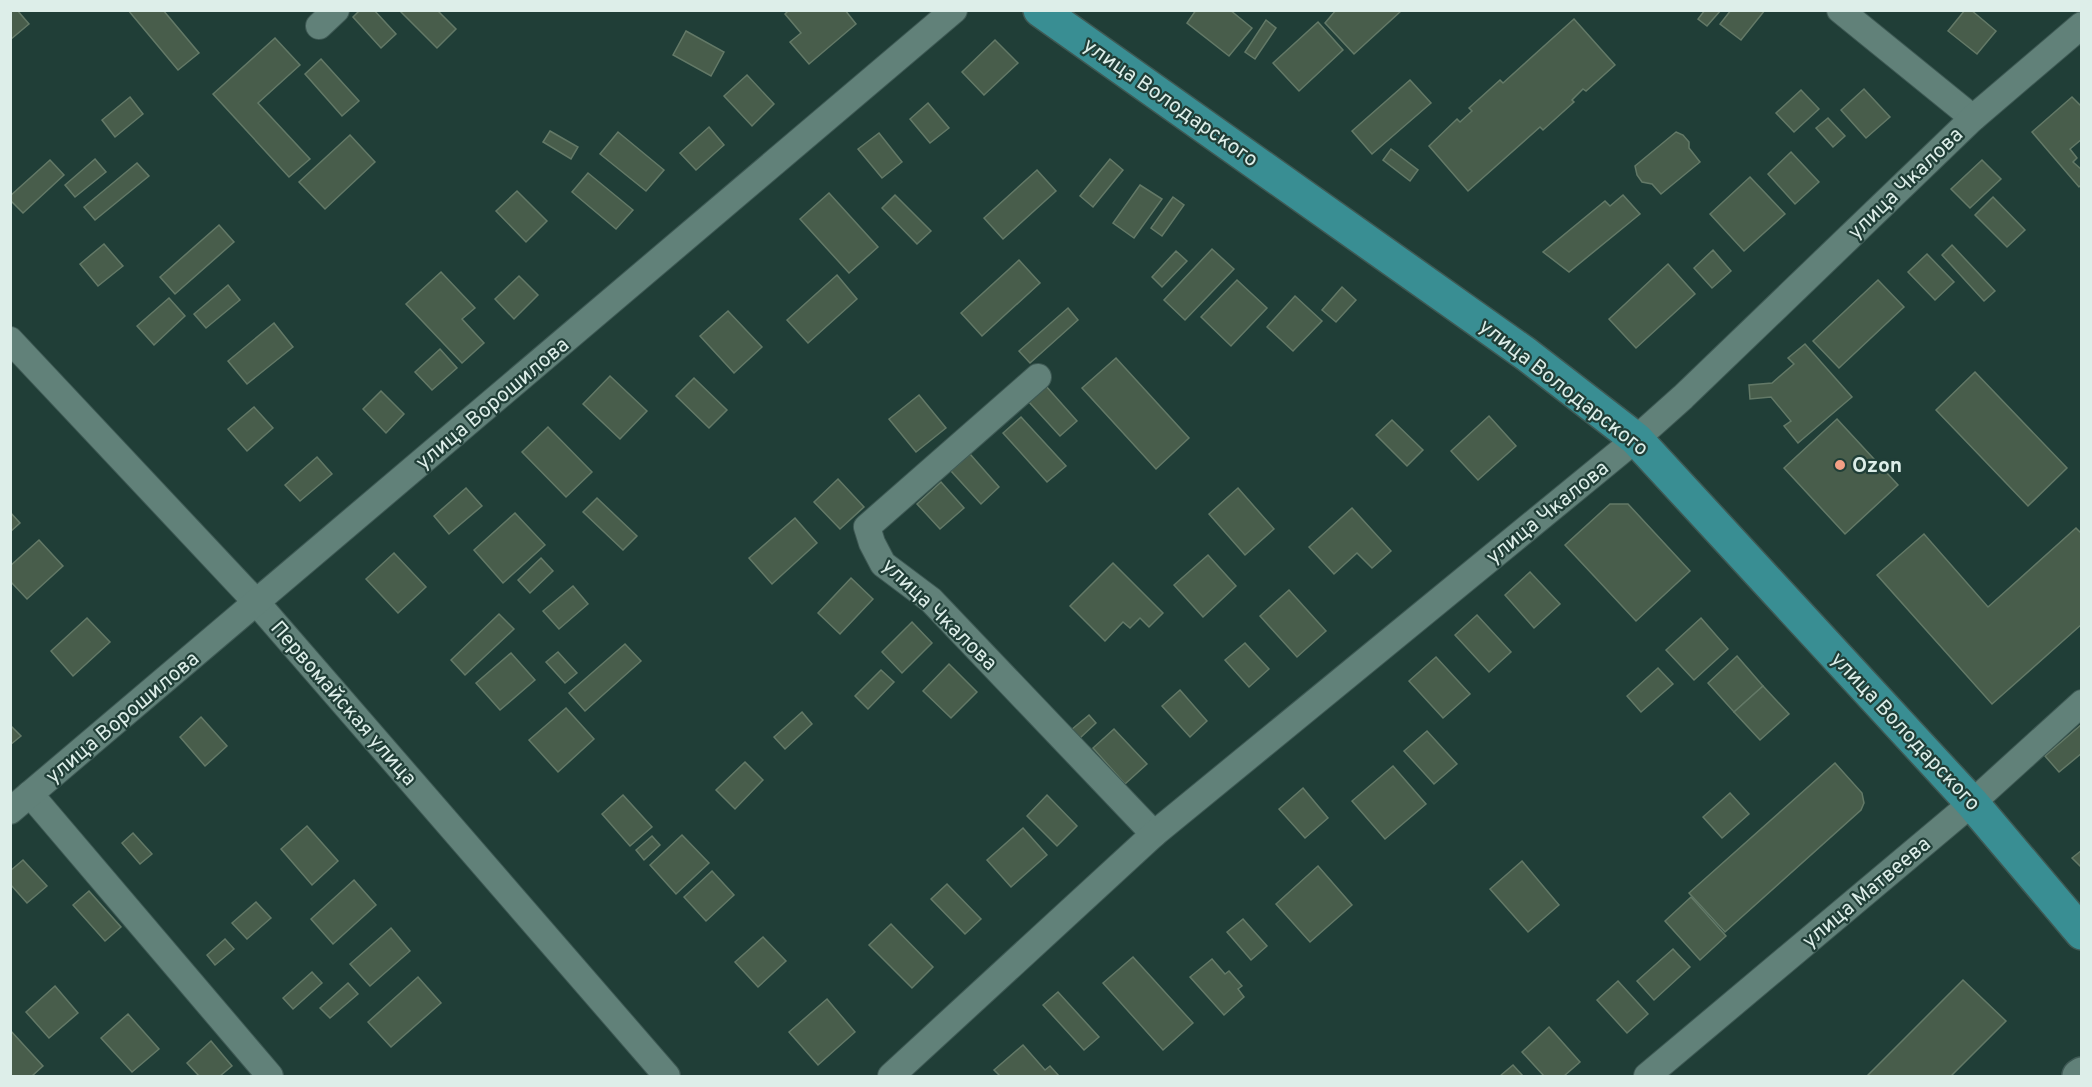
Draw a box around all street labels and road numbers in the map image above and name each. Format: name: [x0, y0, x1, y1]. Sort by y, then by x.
street label: улица Володарского: [1077, 32, 1263, 174]
street label: улица Чкалова: [1842, 122, 1970, 246]
street label: улица Володарского: [1473, 313, 1653, 463]
street label: улица Ворошилова: [411, 332, 575, 476]
street label: улица Чкалова: [1481, 455, 1615, 571]
street label: улица Чкалова: [875, 553, 1003, 677]
street label: Первомайская улица: [264, 616, 422, 792]
street label: улица Ворошилова: [41, 646, 205, 790]
street label: улица Володарского: [1824, 647, 1986, 817]
street label: улица Матвеева: [1797, 831, 1937, 955]

